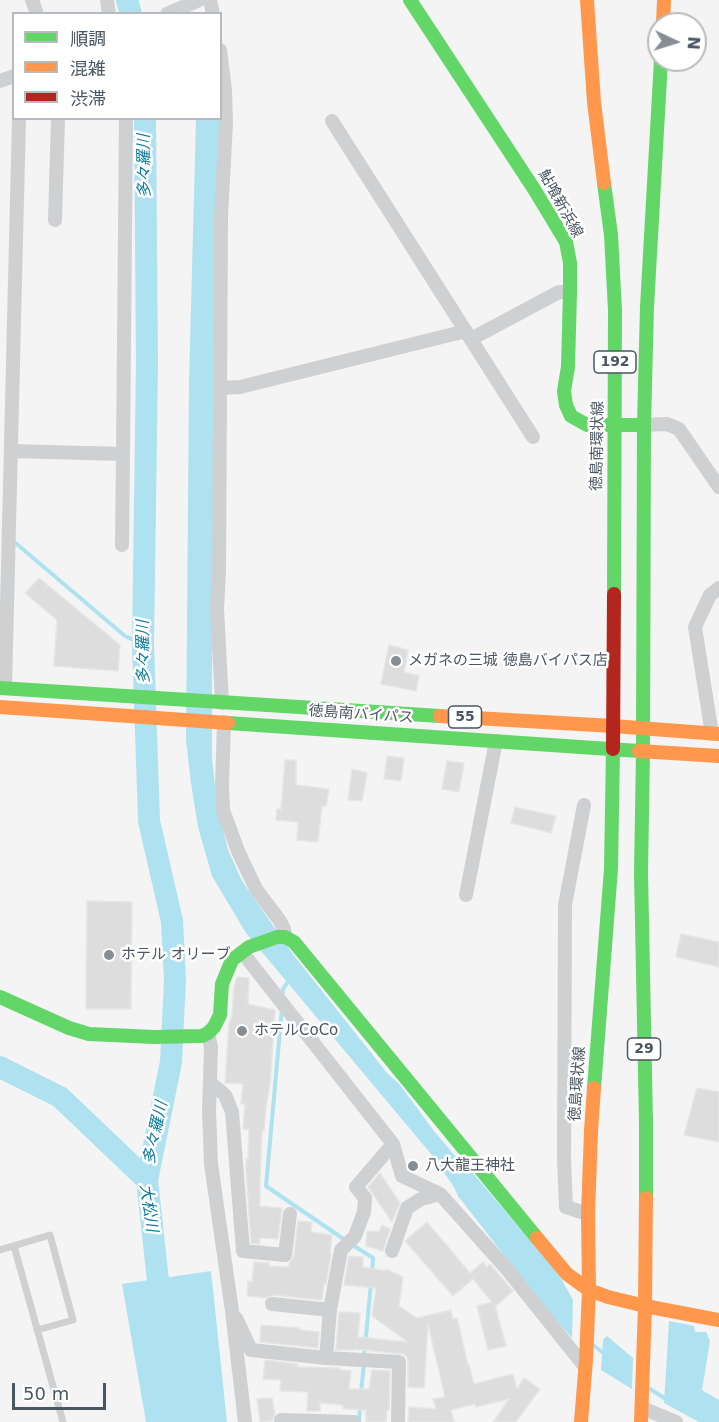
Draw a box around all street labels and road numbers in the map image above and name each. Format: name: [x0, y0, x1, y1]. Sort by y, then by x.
street label: 鮎喰新浜線: [534, 167, 586, 241]
road number: 192: [594, 351, 636, 373]
street label: 徳島南環状線: [588, 401, 608, 491]
street label: 徳島南バイパス: [308, 702, 414, 728]
road number: 55: [448, 706, 482, 728]
road number: 29: [628, 1038, 660, 1060]
street label: 徳島環状線: [566, 1046, 590, 1122]

